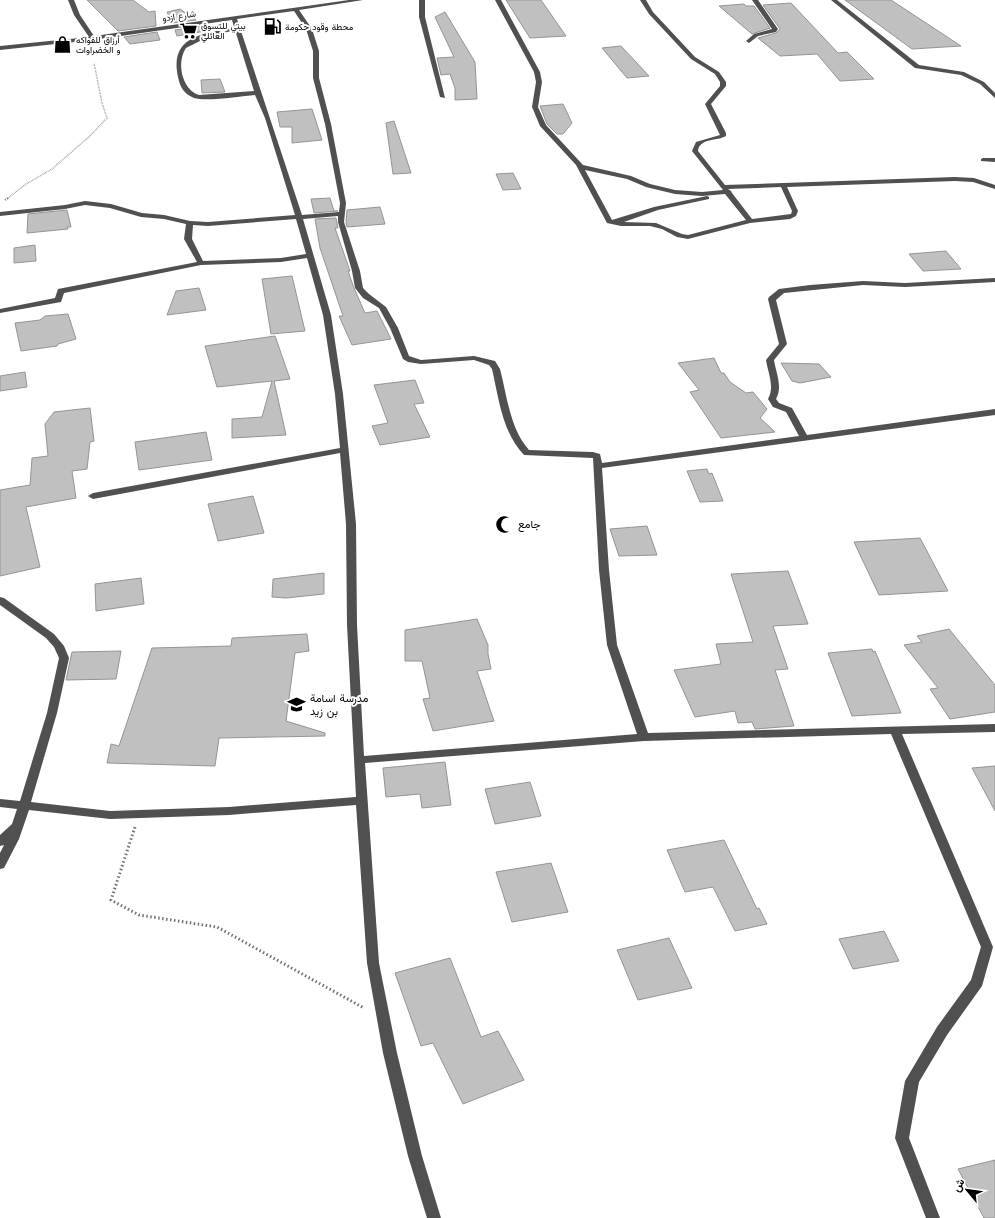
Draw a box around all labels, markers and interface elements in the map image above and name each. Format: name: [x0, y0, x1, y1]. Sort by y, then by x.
street label: شارع ازدو: [161, 8, 197, 25]
fuel station icon: محطة وقود حكومة: [262, 17, 282, 37]
supermarket icon: بيتي للتسوق العائلي: [178, 21, 198, 41]
place label: بيتي للتسوق العائلي: [201, 21, 246, 43]
place label: محطة وقود حكومة: [285, 22, 354, 33]
shop icon: أرزاق للفواكه و الخضراوات: [53, 35, 73, 55]
place label: أرزاق للفواكه و الخضراوات: [76, 35, 121, 56]
mosque icon: جامع: [495, 514, 515, 534]
place label: جامع: [518, 518, 541, 532]
place label: مدرسة اسامة بن زيد: [310, 692, 369, 718]
school or university icon: مدرسة اسامة بن زيد: [287, 694, 307, 714]
north arrow: [947, 1170, 987, 1210]
text: ش: [950, 1176, 968, 1194]

